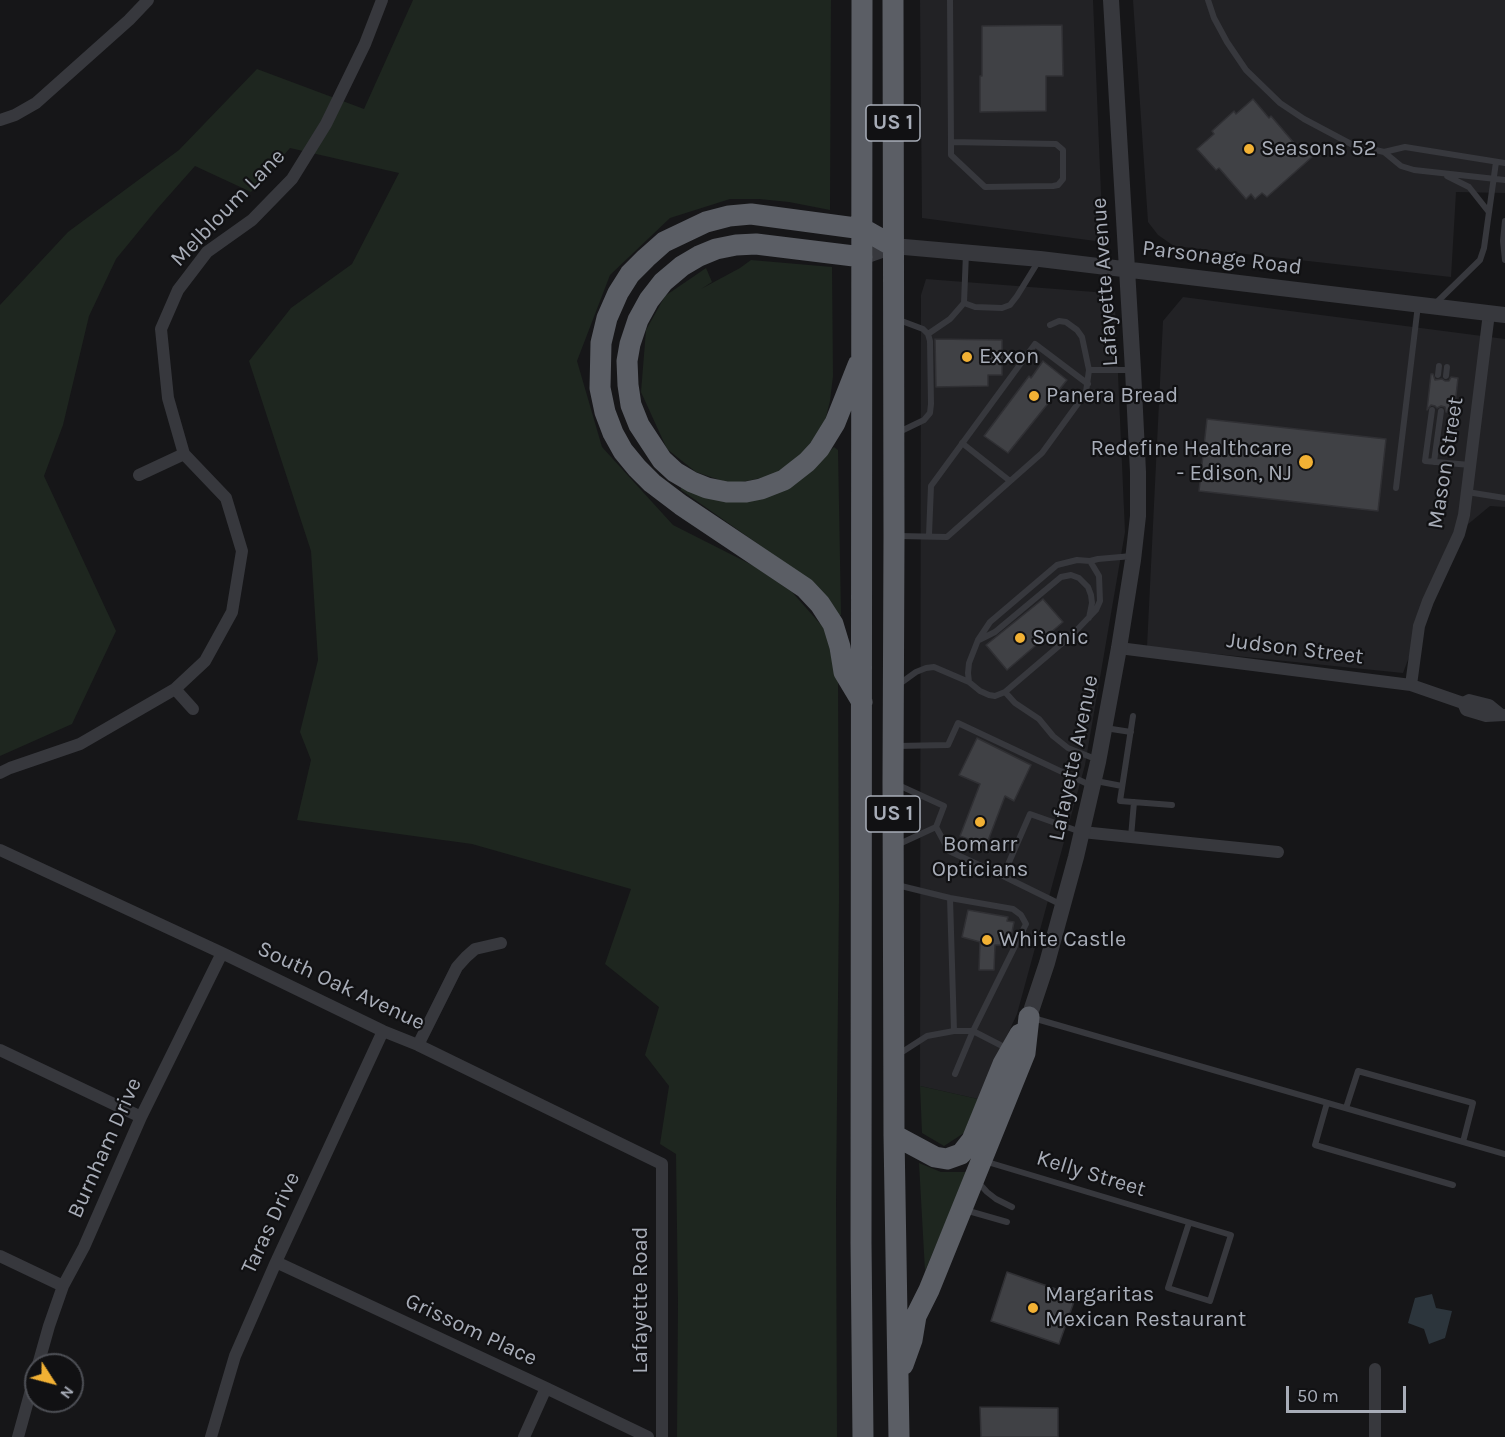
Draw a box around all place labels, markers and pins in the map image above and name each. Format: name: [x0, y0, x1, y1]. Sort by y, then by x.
place label: Seasons 52: [1261, 136, 1377, 162]
marker: Seasons 52: [1242, 142, 1256, 156]
place label: Exxon: [979, 344, 1039, 370]
marker: Exxon: [960, 350, 974, 364]
place label: Panera Bread: [1046, 383, 1178, 409]
marker: Panera Bread: [1027, 389, 1041, 403]
place label: Redefine Healthcare - Edison, NJ: [1090, 436, 1292, 488]
marker: Redefine Healthcare - Edison, NJ: [1297, 453, 1315, 471]
place label: Sonic: [1032, 625, 1089, 651]
marker: Sonic: [1013, 631, 1027, 645]
marker: Bomarr Opticians: [973, 815, 987, 829]
place label: Bomarr Opticians: [932, 832, 1028, 884]
place label: White Castle: [999, 927, 1126, 953]
marker: White Castle: [980, 933, 994, 947]
place label: Margaritas Mexican Restaurant: [1045, 1282, 1246, 1334]
marker: Margaritas Mexican Restaurant: [1026, 1301, 1040, 1315]

